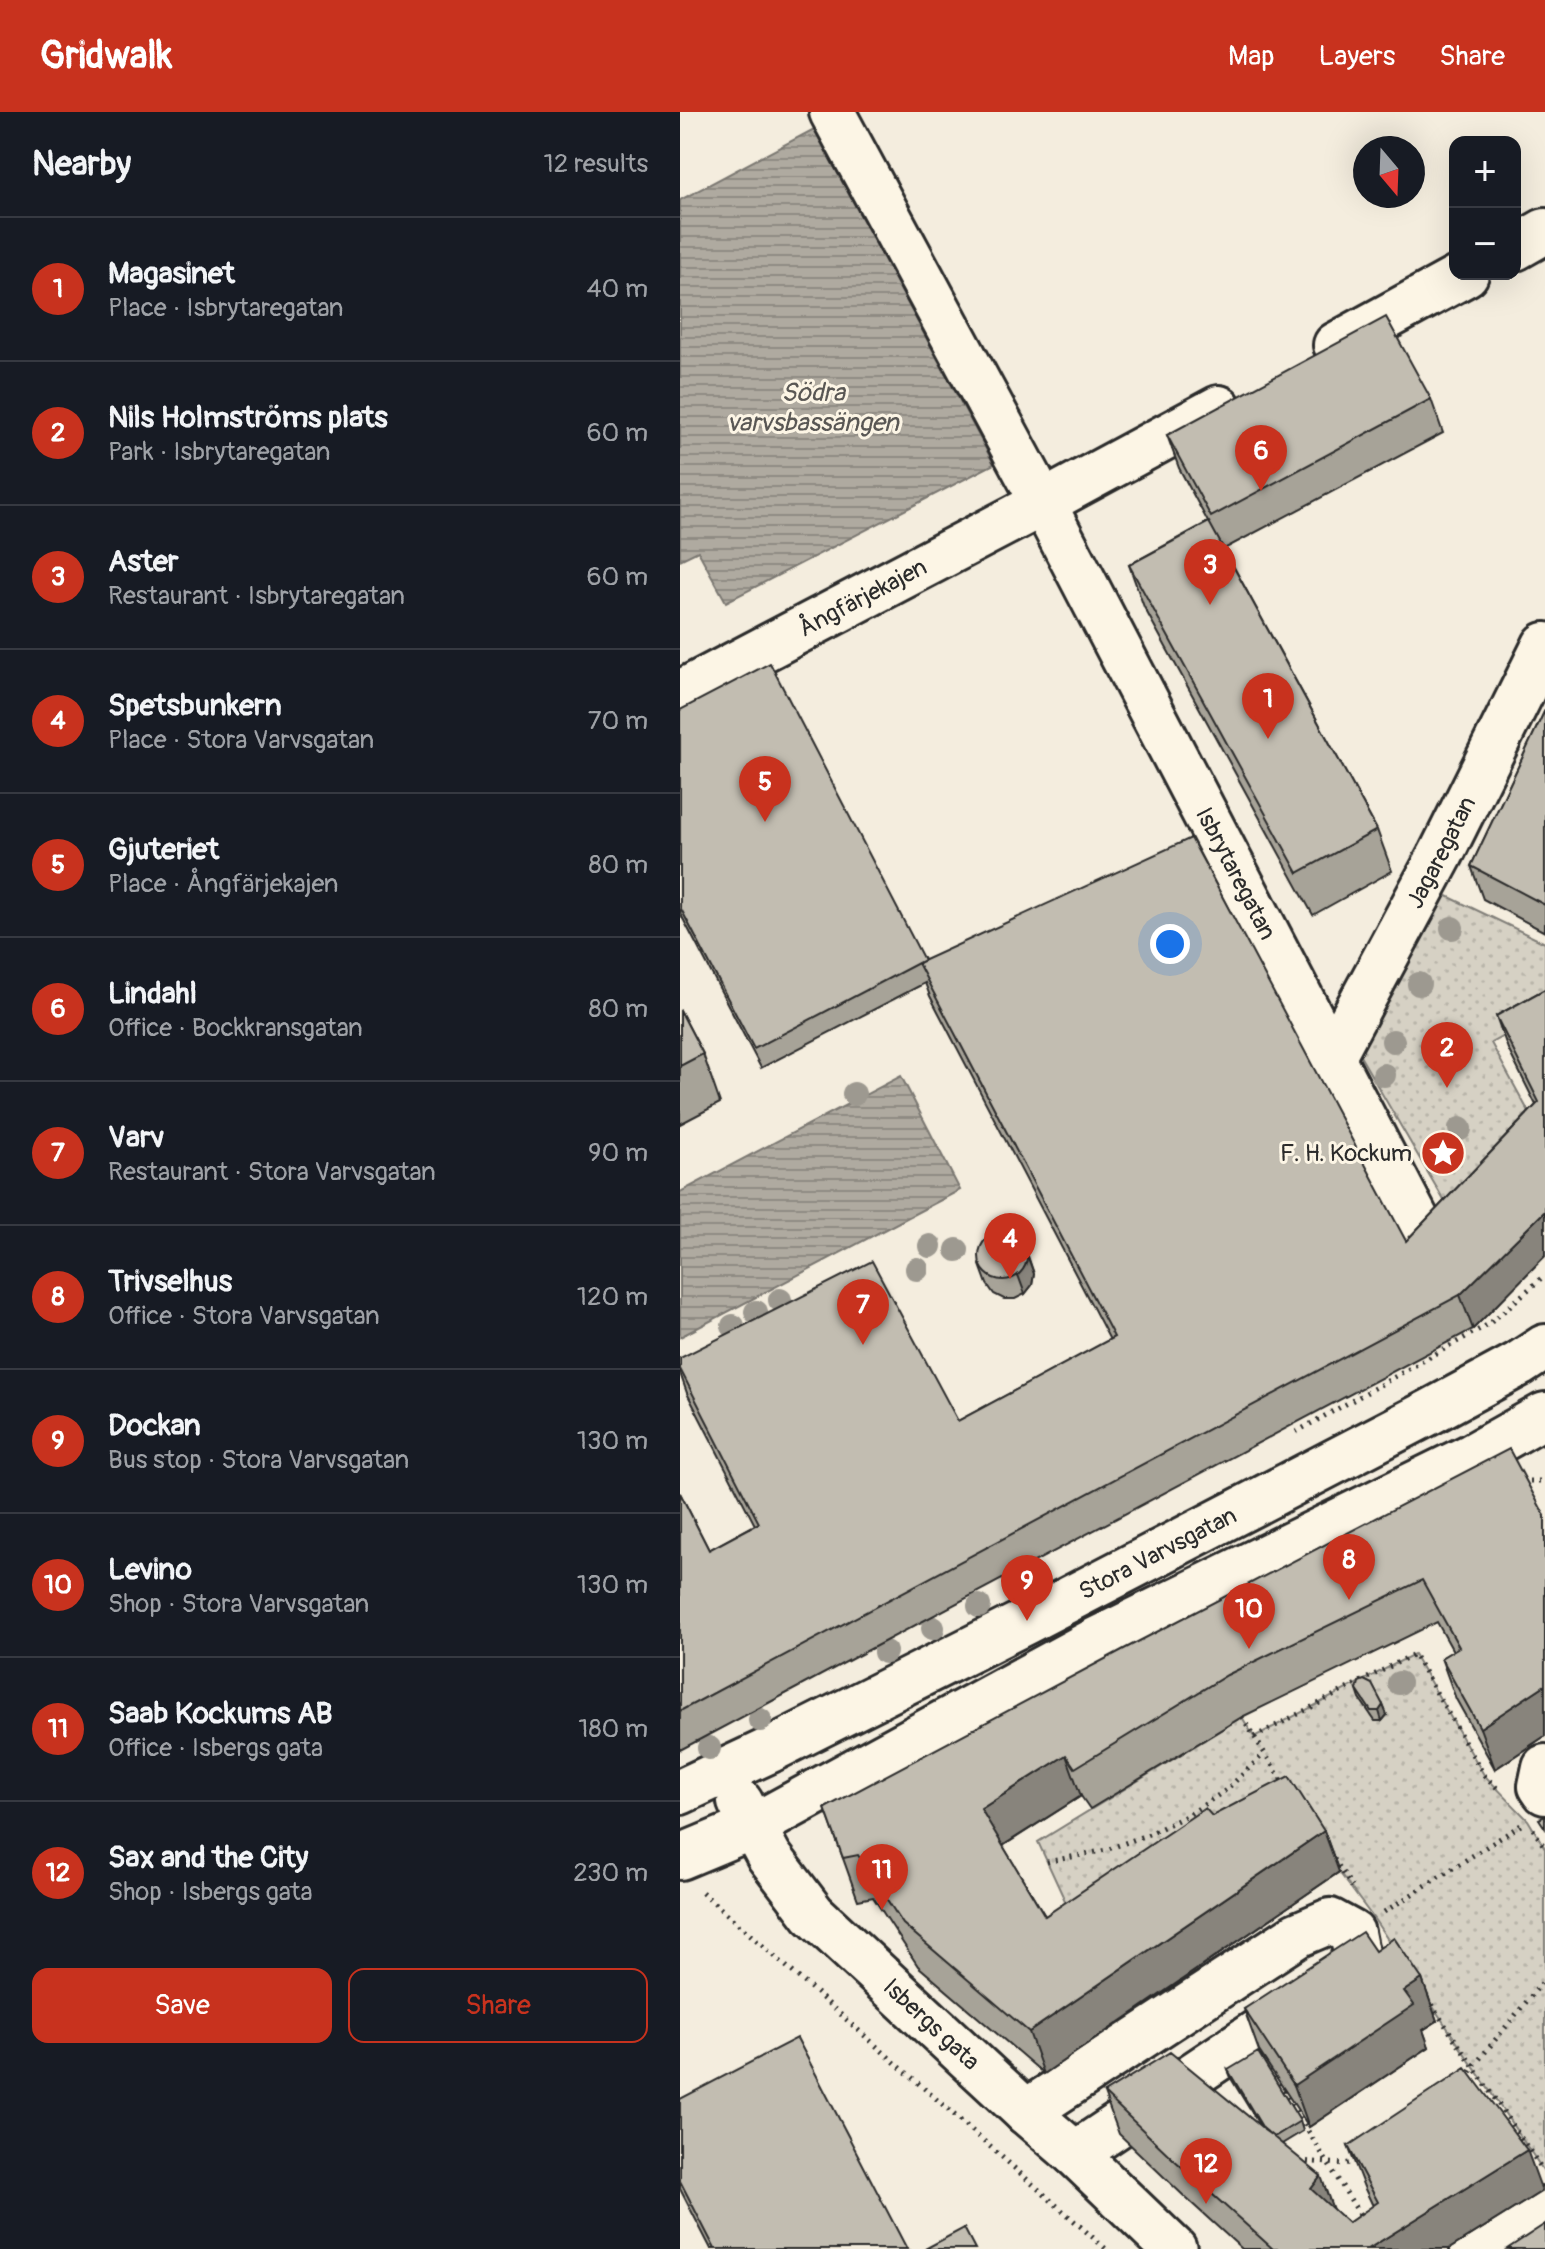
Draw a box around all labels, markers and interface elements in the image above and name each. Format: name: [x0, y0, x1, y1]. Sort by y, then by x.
text: Gridwalk: [40, 32, 172, 80]
text: Map: [1228, 39, 1274, 74]
text: Layers: [1318, 39, 1395, 74]
text: Share: [1439, 39, 1505, 74]
north arrow: [1353, 136, 1425, 208]
map controls: [1449, 136, 1521, 280]
button: +: [1449, 136, 1521, 208]
text: Nearby: [32, 143, 131, 186]
text: 12 results: [544, 148, 648, 180]
button: −: [1449, 208, 1521, 280]
text: Magasinet: [108, 255, 235, 292]
text: 1: [53, 273, 63, 305]
text: 40 m: [586, 273, 648, 305]
text: Place · Isbrytaregatan: [108, 292, 343, 324]
water label: Södra varvsbassängen: [727, 377, 900, 439]
text: Nils Holmströms plats: [108, 399, 388, 436]
text: 2: [51, 417, 65, 449]
text: 60 m: [586, 417, 648, 449]
pin: 6: [1235, 425, 1287, 491]
text: Park · Isbrytaregatan: [108, 436, 330, 468]
pin: 3: [1184, 539, 1236, 605]
text: Aster: [108, 543, 178, 580]
street label: Ångfärjekajen: [793, 552, 932, 643]
text: 3: [51, 561, 65, 593]
text: 60 m: [586, 561, 648, 593]
text: Restaurant · Isbrytaregatan: [108, 580, 405, 612]
pin: 1: [1242, 673, 1294, 739]
text: Spetsbunkern: [108, 687, 282, 724]
text: 4: [50, 705, 66, 737]
text: 70 m: [588, 705, 648, 737]
text: Place · Stora Varvsgatan: [108, 724, 374, 756]
pin: 5: [739, 756, 791, 822]
street label: Jagaregatan: [1400, 791, 1482, 913]
street label: Isbrytaregatan: [1190, 802, 1282, 945]
text: Gjuteriet: [108, 831, 219, 868]
text: 5: [51, 849, 65, 881]
text: 80 m: [588, 849, 648, 881]
text: Place · Ångfärjekajen: [108, 868, 339, 900]
your location: [1150, 924, 1190, 964]
text: Lindahl: [108, 975, 197, 1012]
text: 6: [50, 993, 66, 1025]
text: 80 m: [588, 993, 648, 1025]
text: Office · Bockkransgatan: [108, 1012, 363, 1044]
pin: 2: [1421, 1022, 1473, 1088]
text: Varv: [108, 1119, 164, 1156]
place icon: F. H. Kockum: [1419, 1129, 1467, 1177]
text: 7: [51, 1137, 65, 1169]
text: 90 m: [588, 1137, 648, 1169]
place label: F. H. Kockum: [1280, 1139, 1412, 1168]
text: Restaurant · Stora Varvsgatan: [108, 1156, 436, 1188]
pin: 4: [984, 1213, 1036, 1279]
text: Trivselhus: [108, 1263, 232, 1300]
pin: 7: [837, 1279, 889, 1345]
text: 8: [51, 1281, 65, 1313]
text: 120 m: [577, 1281, 648, 1313]
text: Office · Stora Varvsgatan: [108, 1300, 380, 1332]
text: Dockan: [108, 1407, 201, 1444]
text: 9: [51, 1425, 65, 1457]
text: 130 m: [577, 1425, 648, 1457]
text: Bus stop · Stora Varvsgatan: [108, 1444, 409, 1476]
street label: Stora Varvsgatan: [1074, 1500, 1241, 1606]
pin: 8: [1323, 1534, 1375, 1600]
text: Levino: [108, 1551, 192, 1588]
pin: 9: [1001, 1555, 1053, 1621]
text: 10: [44, 1569, 72, 1601]
text: 130 m: [577, 1569, 648, 1601]
pin: 10: [1223, 1583, 1275, 1649]
text: Shop · Stora Varvsgatan: [108, 1588, 369, 1620]
text: Saab Kockums AB: [108, 1695, 333, 1732]
text: 11: [48, 1713, 68, 1745]
text: 180 m: [578, 1713, 648, 1745]
text: Office · Isbergs gata: [108, 1732, 323, 1764]
text: Sax and the City: [108, 1839, 308, 1876]
pin: 11: [856, 1844, 908, 1910]
text: 12: [46, 1857, 70, 1889]
text: 230 m: [573, 1857, 648, 1889]
text: Shop · Isbergs gata: [108, 1876, 313, 1908]
button: Save: [32, 1968, 332, 2043]
button: Share: [348, 1968, 648, 2043]
street label: Isbergs gata: [877, 1972, 986, 2076]
pin: 12: [1180, 2138, 1232, 2204]

